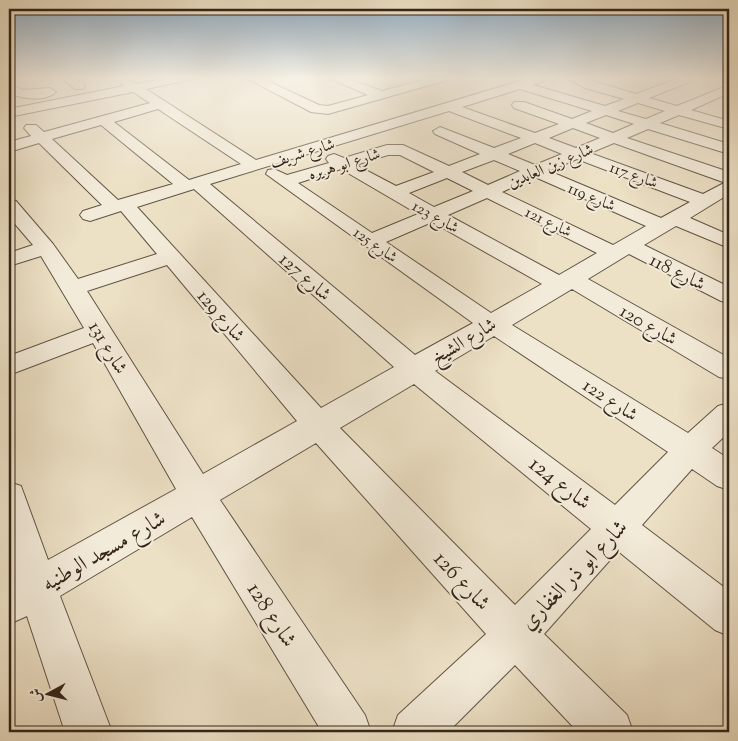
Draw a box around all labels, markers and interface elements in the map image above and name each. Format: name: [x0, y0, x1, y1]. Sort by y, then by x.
street label: شارع شريف: [268, 134, 338, 175]
street label: شارع زين العابدين: [505, 139, 597, 196]
street label: شارع ابو هريره: [306, 144, 384, 187]
street label: شارع 117: [606, 157, 661, 196]
street label: شارع 119: [564, 178, 618, 219]
street label: شارع 123: [407, 196, 462, 241]
street label: شارع 121: [521, 202, 575, 244]
street label: شارع 125: [348, 222, 401, 270]
street label: شارع 127: [272, 247, 337, 308]
street label: شارع 118: [644, 248, 709, 299]
street label: شارع 129: [190, 285, 251, 349]
street label: شارع 120: [614, 299, 682, 353]
street label: شارع الشيخ: [426, 312, 503, 374]
street label: شارع 131: [80, 317, 133, 380]
street label: شارع 122: [577, 373, 643, 429]
street label: شارع 124: [521, 450, 597, 519]
street label: شارع مسجد الوطنيه: [37, 504, 172, 601]
street label: شارع ابو ذر الغفاري: [514, 514, 636, 639]
street label: شارع 126: [425, 545, 497, 619]
street label: شارع 128: [238, 577, 303, 654]
north arrow: [22, 668, 72, 718]
text: ش: [26, 687, 48, 703]

